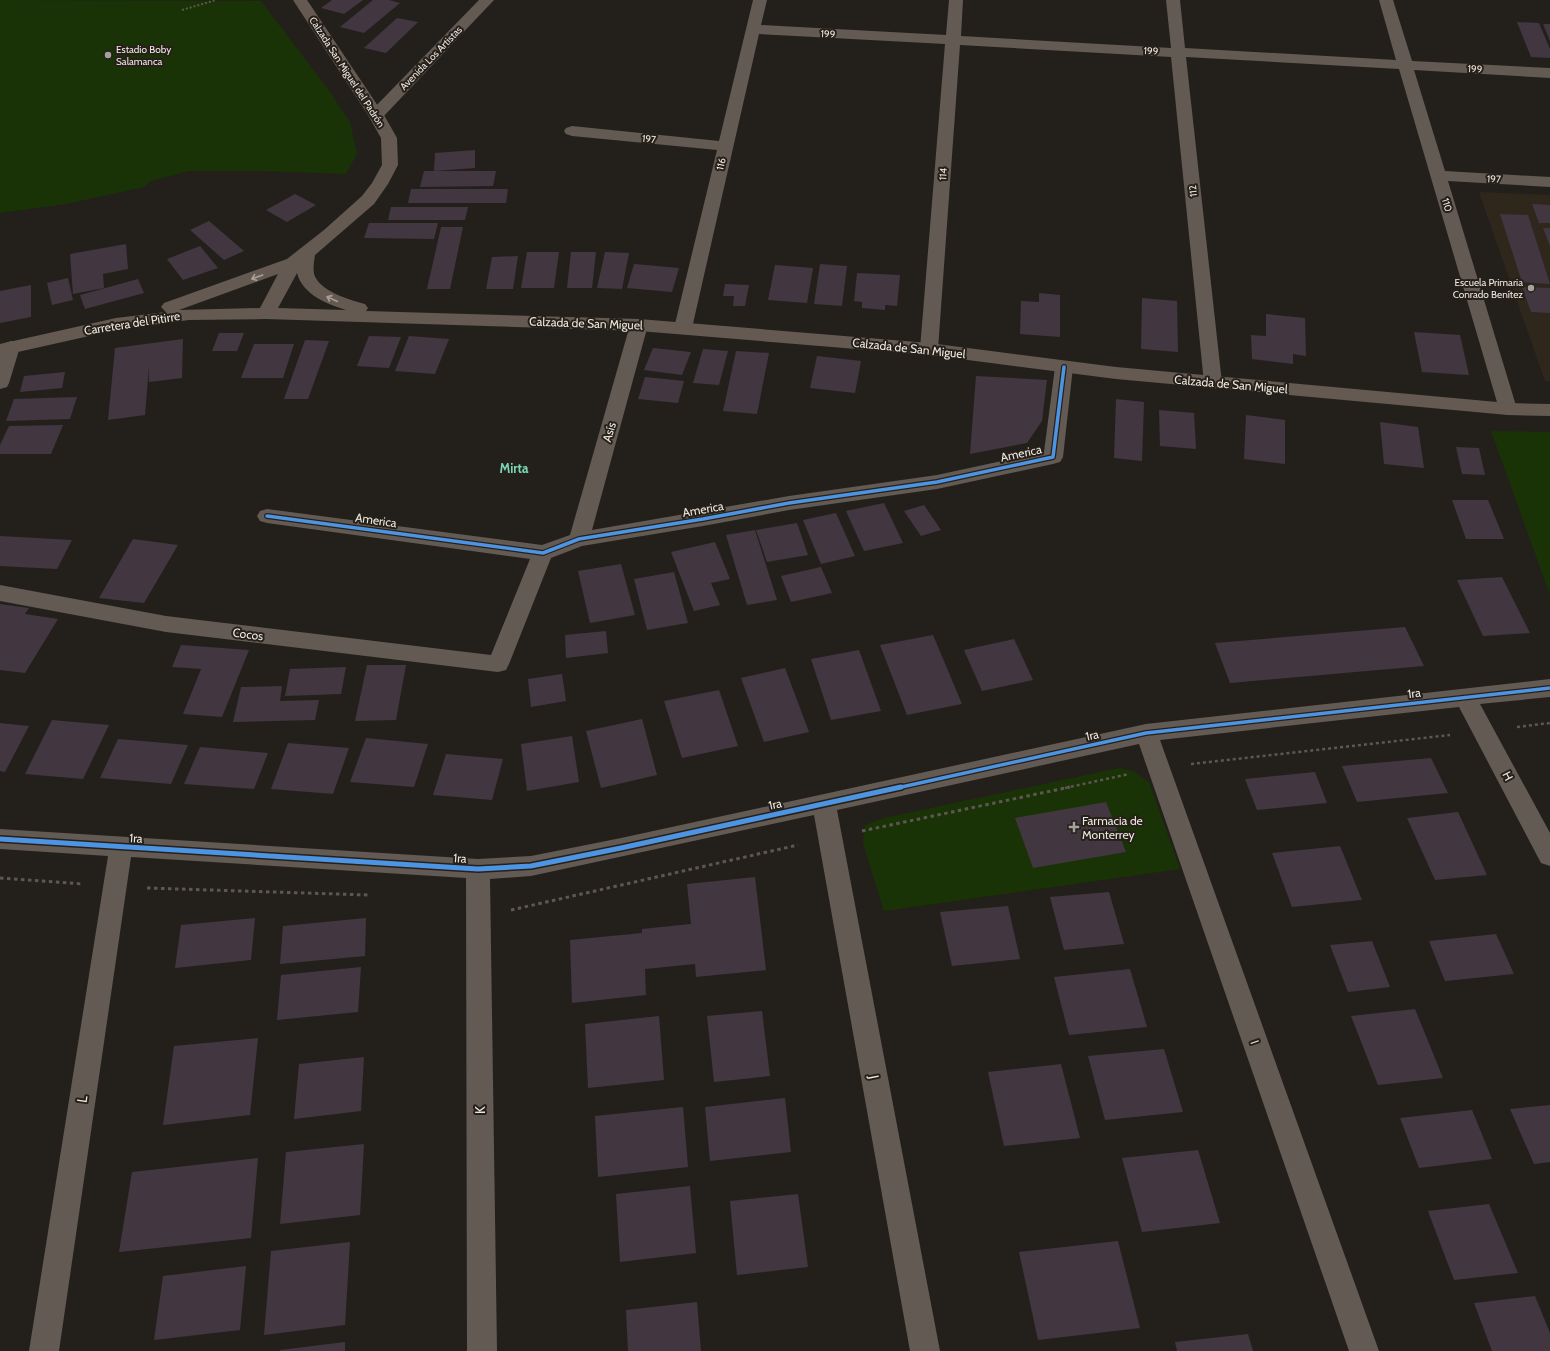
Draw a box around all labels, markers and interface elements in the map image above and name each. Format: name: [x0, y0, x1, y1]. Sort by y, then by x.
street label: Calzada San Miguel del Padrón: [306, 14, 388, 130]
street label: Avenida Los Artistas: [397, 23, 465, 93]
street label: 199: [820, 27, 836, 41]
place label: Estadio Boby Salamanca: [116, 43, 171, 68]
street label: 199: [1143, 44, 1159, 58]
marker: Estadio Boby Salamanca: [103, 50, 113, 60]
street label: 199: [1467, 62, 1483, 76]
street label: 197: [641, 132, 657, 146]
street label: 116: [713, 156, 729, 171]
street label: 114: [936, 167, 950, 181]
street label: 197: [1487, 172, 1501, 186]
street label: 112: [1186, 184, 1200, 198]
street label: 110: [1439, 197, 1455, 213]
one-way arrow: [251, 273, 263, 281]
place label: Escuela Primaria Conrado Benítez: [1453, 276, 1523, 301]
marker: Escuela Primaria Conrado Benítez: [1526, 283, 1536, 293]
one-way arrow: [327, 295, 339, 302]
street label: Carretera del Pitirre: [83, 308, 181, 338]
street label: Calzada de San Miguel: [529, 314, 643, 332]
street label: Calzada de San Miguel: [852, 335, 966, 361]
street label: Calzada de San Miguel: [1174, 372, 1288, 396]
street label: Asís: [599, 420, 619, 444]
street label: America: [999, 441, 1043, 465]
district label: Mirta: [499, 460, 529, 476]
street label: America: [681, 498, 725, 520]
street label: America: [354, 510, 398, 530]
street label: Cocos: [232, 625, 264, 643]
street label: 1ra: [1406, 685, 1422, 701]
street label: 1ra: [1084, 726, 1100, 744]
street label: H: [1499, 769, 1517, 783]
street label: 1ra: [767, 795, 783, 813]
place label: Farmacia de Monterrey: [1082, 813, 1143, 842]
marker: Farmacia de Monterrey: [1069, 822, 1079, 832]
street label: 1ra: [129, 830, 143, 846]
street label: 1ra: [453, 850, 467, 866]
street label: I: [1247, 1038, 1263, 1046]
street label: J: [865, 1073, 883, 1080]
street label: L: [73, 1094, 91, 1104]
street label: K: [471, 1106, 489, 1114]

